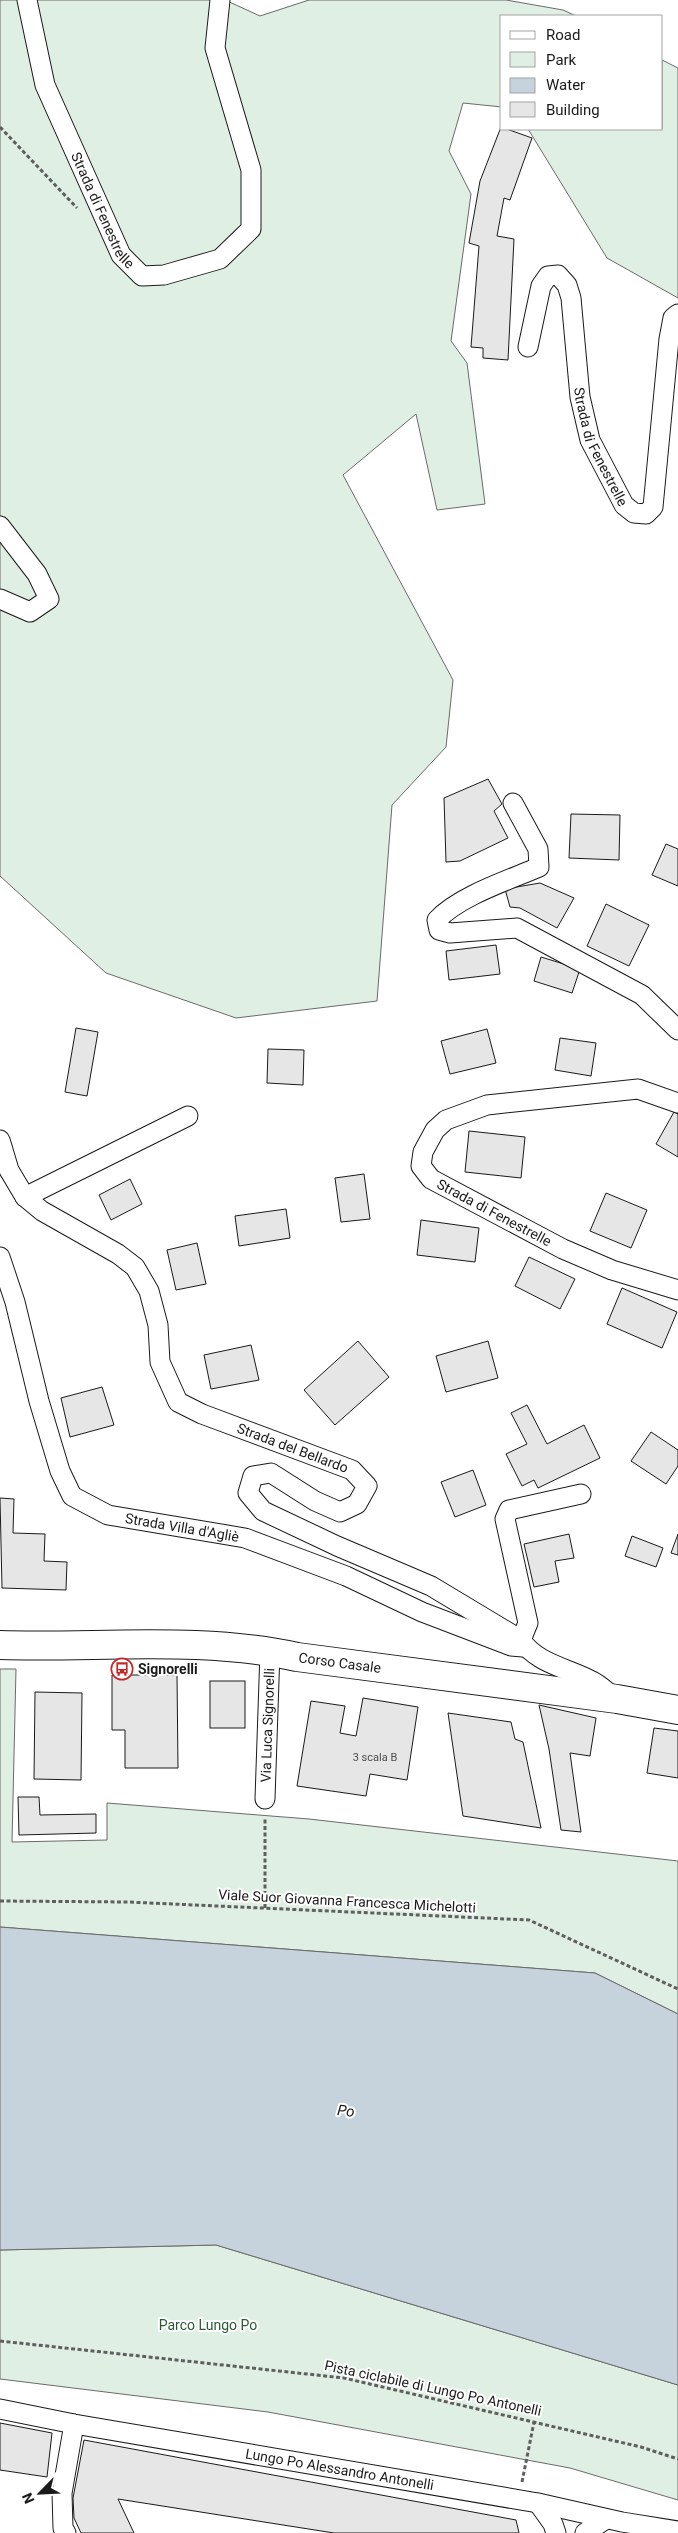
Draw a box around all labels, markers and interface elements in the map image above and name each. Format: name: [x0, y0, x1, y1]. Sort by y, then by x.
legend: [500, 15, 663, 130]
text: Road: [546, 26, 580, 44]
text: Park: [546, 51, 577, 69]
text: Water: [546, 76, 585, 94]
text: Building: [546, 101, 600, 119]
street label: Strada di Fenestrelle: [68, 150, 138, 272]
street label: Strada di Fenestrelle: [571, 387, 631, 509]
street label: Strada di Fenestrelle: [434, 1176, 554, 1249]
street label: Strada del Bellardo: [235, 1420, 351, 1476]
street label: Strada Villa d'Agliè: [124, 1510, 240, 1545]
street label: Corso Casale: [298, 1649, 382, 1676]
bus stop icon: Signorelli: [110, 1657, 134, 1681]
place label: Signorelli: [138, 1661, 198, 1677]
street label: Via Luca Signorelli: [258, 1668, 277, 1782]
house number: 3 scala B: [353, 1751, 397, 1764]
street label: Viale Suor Giovanna Francesca Michelotti: [218, 1886, 476, 1916]
water label: Po: [336, 2101, 356, 2121]
park label: Parco Lungo Po: [159, 2317, 257, 2333]
street label: Pista ciclabile di Lungo Po Antonelli: [323, 2357, 543, 2419]
street label: Lungo Po Alessandro Antonelli: [244, 2445, 435, 2493]
north arrow: [15, 2468, 65, 2518]
text: N: [19, 2491, 37, 2506]

